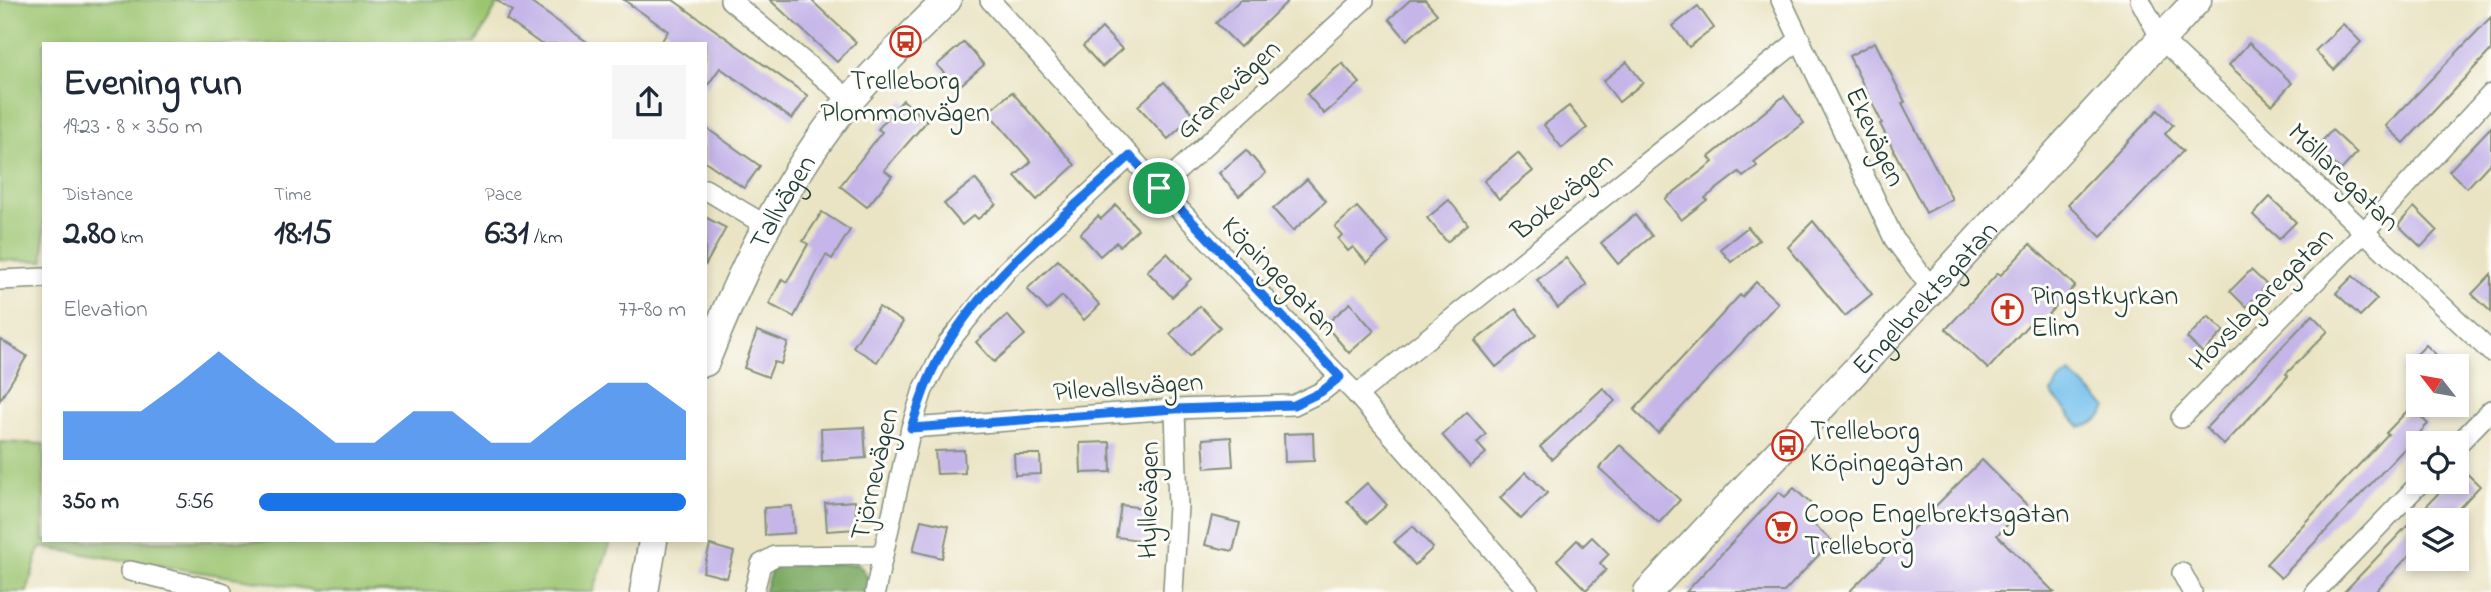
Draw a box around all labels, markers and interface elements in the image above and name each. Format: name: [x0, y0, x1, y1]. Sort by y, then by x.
bus stop icon: Trelleborg Plommonvägen: [888, 25, 922, 59]
street label: Granevägen: [1167, 31, 1292, 150]
text: Evening run: [63, 57, 242, 113]
place label: Trelleborg Plommonvägen: [820, 62, 990, 135]
button: share: [612, 65, 686, 139]
street label: Ekevägen: [1833, 81, 1915, 194]
text: 19:23 · 8 × 350 m: [63, 111, 203, 144]
street label: Möllaregatan: [2277, 114, 2408, 243]
street label: Bokevägen: [1502, 144, 1623, 252]
street label: Tallvägen: [741, 147, 828, 258]
pin: [1129, 158, 1189, 218]
icon: arrive: [1140, 169, 1178, 207]
text: Distance: [63, 182, 133, 209]
text: Time: [274, 182, 312, 209]
text: Pace: [485, 182, 522, 209]
street label: Köpingegatan: [1210, 208, 1347, 347]
text: 2.80: [63, 209, 116, 260]
text: 18:15: [274, 209, 332, 260]
text: 6:31: [485, 209, 529, 260]
street label: Engelbrektsgatan: [1844, 213, 2009, 386]
street label: Hovslagaregatan: [2181, 219, 2344, 382]
text: km: [116, 225, 144, 252]
text: /km: [529, 225, 563, 252]
place label: Pingstkyrkan Elim: [2031, 277, 2178, 350]
church icon: Pingstkyrkan Elim: [1991, 293, 2025, 327]
text: Elevation: [63, 294, 148, 327]
text: 77–80 m: [618, 294, 686, 327]
north arrow: [2406, 354, 2469, 416]
map controls: [2406, 354, 2469, 571]
street label: Pilevallsvägen: [1052, 363, 1205, 414]
street label: Tjörnevägen: [841, 404, 912, 545]
place label: Trelleborg Köpingegatan: [1810, 412, 1963, 485]
bus stop icon: Trelleborg Köpingegatan: [1770, 428, 1804, 462]
button: locate: [2406, 431, 2469, 494]
street label: Hyllevägen: [1129, 441, 1172, 559]
text: 350 m: [63, 486, 119, 519]
text: 5:56: [175, 486, 213, 519]
place label: Coop Engelbrektsgatan Trelleborg: [1804, 495, 2069, 568]
button: layers: [2406, 508, 2469, 571]
supermarket icon: Coop Engelbrektsgatan Trelleborg: [1764, 511, 1798, 545]

